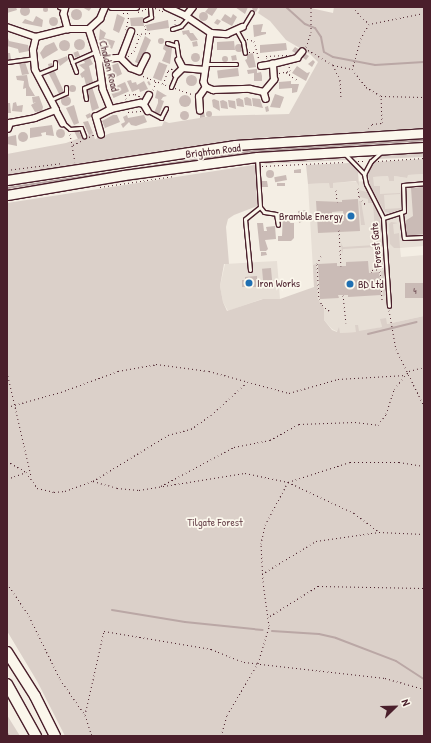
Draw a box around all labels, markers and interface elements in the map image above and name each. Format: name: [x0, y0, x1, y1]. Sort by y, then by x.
street label: Chaldon Road: [96, 39, 122, 93]
street label: Brighton Road: [185, 141, 241, 161]
place label: Bramble Energy: [279, 209, 343, 223]
marker: Bramble Energy: [346, 211, 356, 221]
street label: Forest Gate: [367, 222, 385, 268]
place label: Iron Works: [257, 276, 300, 290]
place label: BD Ltd: [358, 277, 383, 291]
marker: Iron Works: [244, 278, 254, 288]
marker: BD Ltd: [345, 279, 355, 289]
house number: 4: [413, 286, 417, 296]
park label: Tilgate Forest: [187, 515, 243, 529]
north arrow: [375, 687, 415, 727]
text: N: [398, 697, 414, 708]

